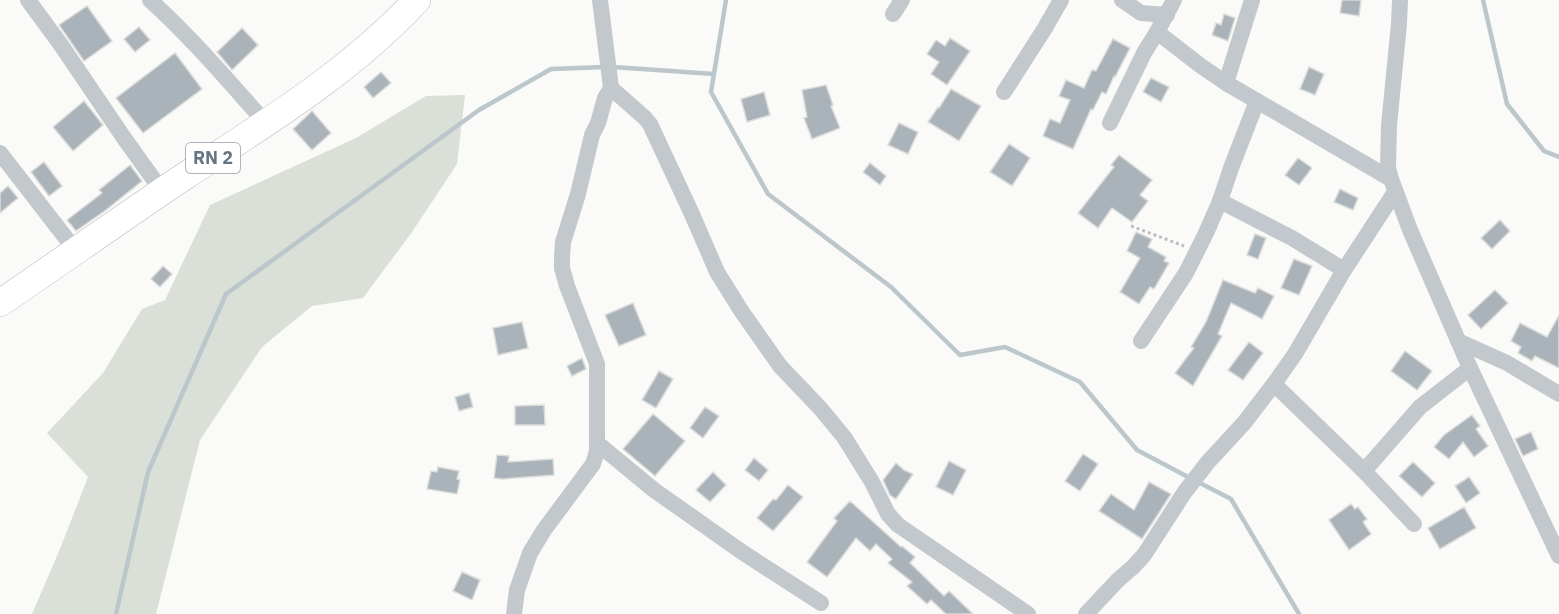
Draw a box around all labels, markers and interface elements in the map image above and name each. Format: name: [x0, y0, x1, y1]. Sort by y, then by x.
road number: RN 2: [186, 143, 240, 173]

